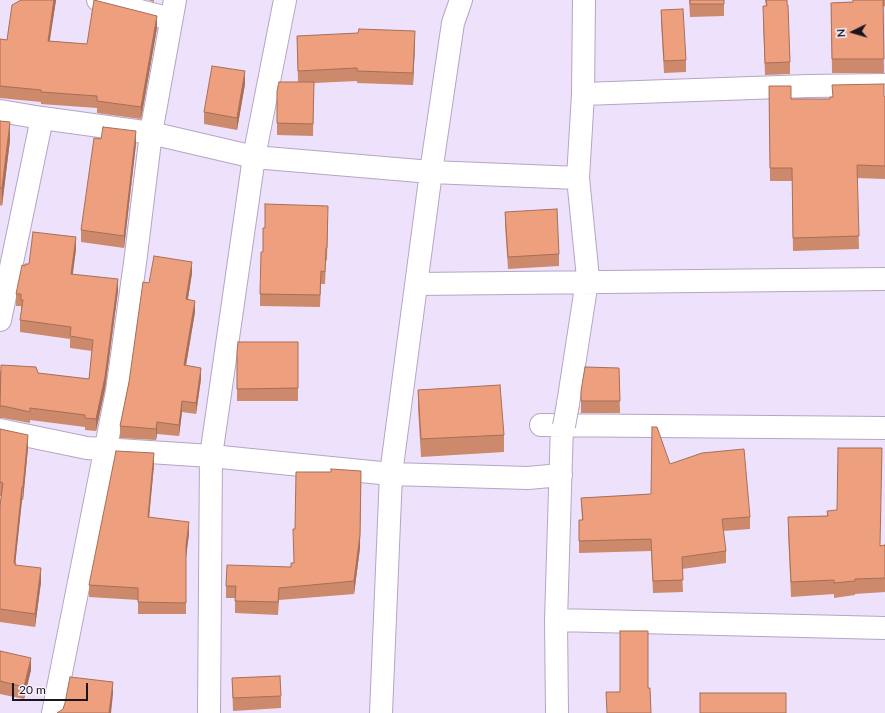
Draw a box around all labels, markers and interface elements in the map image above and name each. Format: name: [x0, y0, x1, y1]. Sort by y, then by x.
north arrow: [833, 12, 873, 52]
text: N: [834, 28, 847, 38]
scale bar: [14, 675, 90, 701]
text: 20 m: [19, 682, 46, 697]

